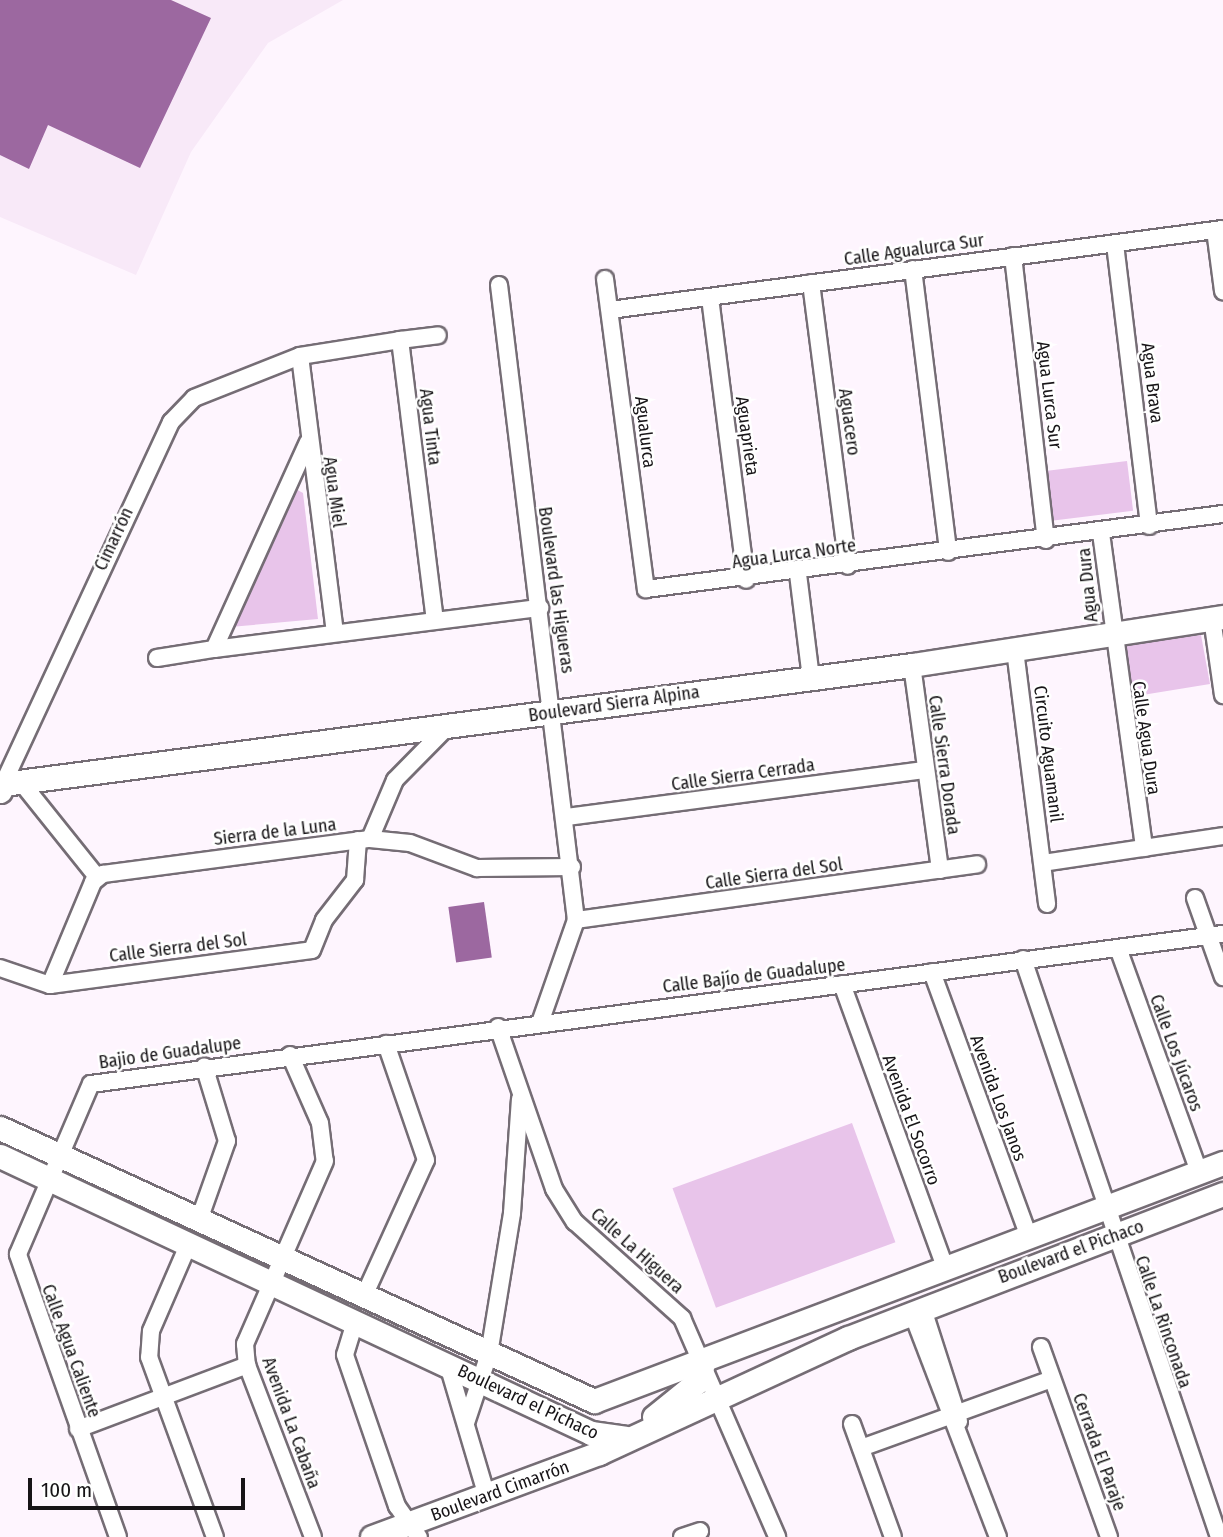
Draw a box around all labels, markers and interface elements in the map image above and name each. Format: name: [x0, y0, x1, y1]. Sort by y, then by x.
street label: Calle Agualurca Sur: [843, 229, 985, 271]
street label: Agua Lurca Sur: [1032, 340, 1066, 450]
street label: Agua Brava: [1136, 342, 1168, 424]
street label: Agua Tinta: [415, 387, 445, 467]
street label: Aguacero: [834, 387, 864, 457]
street label: Agualurca: [630, 395, 660, 469]
street label: Aguaprieta: [731, 395, 763, 477]
street label: Agua Miel: [318, 455, 350, 529]
street label: Cimarrón: [90, 504, 138, 574]
street label: Boulevard las Higueras: [534, 505, 578, 675]
street label: Agua Lurca Norte: [731, 535, 857, 573]
street label: Agua Dura: [1073, 547, 1103, 623]
street label: Calle Agua Dura: [1127, 680, 1165, 796]
street label: Boulevard Sierra Alpina: [527, 681, 701, 727]
street label: Circuito Aguamanil: [1029, 684, 1067, 824]
street label: Calle Sierra Dorada: [924, 694, 964, 836]
street label: Calle Sierra Cerrada: [670, 754, 816, 796]
street label: Sierra de la Luna: [212, 814, 338, 850]
street label: Calle Sierra del Sol: [704, 854, 844, 894]
street label: Calle Sierra del Sol: [108, 929, 248, 967]
street label: Calle Bajío de Guadalupe: [661, 954, 847, 998]
street label: Calle Los Júcaros: [1145, 992, 1207, 1114]
street label: Bajio de Guadalupe: [97, 1032, 243, 1074]
street label: Avenida Los Janos: [965, 1032, 1031, 1164]
street label: Avenida El Socorro: [877, 1052, 945, 1188]
street label: Calle La Higuera: [586, 1204, 688, 1298]
street label: Boulevard el Pichaco: [995, 1216, 1147, 1288]
street label: Calle La Rinconada: [1130, 1253, 1196, 1391]
street label: Calle Agua Caliente: [37, 1281, 105, 1421]
street label: Avenida La Cabaña: [257, 1354, 325, 1492]
street label: Boulevard el Pichaco: [454, 1360, 602, 1444]
street label: Cerrada El Paraje: [1068, 1390, 1130, 1514]
street label: Boulevard Cimarrón: [428, 1456, 572, 1526]
scale bar: [32, 1464, 248, 1508]
text: 100 m: [41, 1477, 92, 1503]

